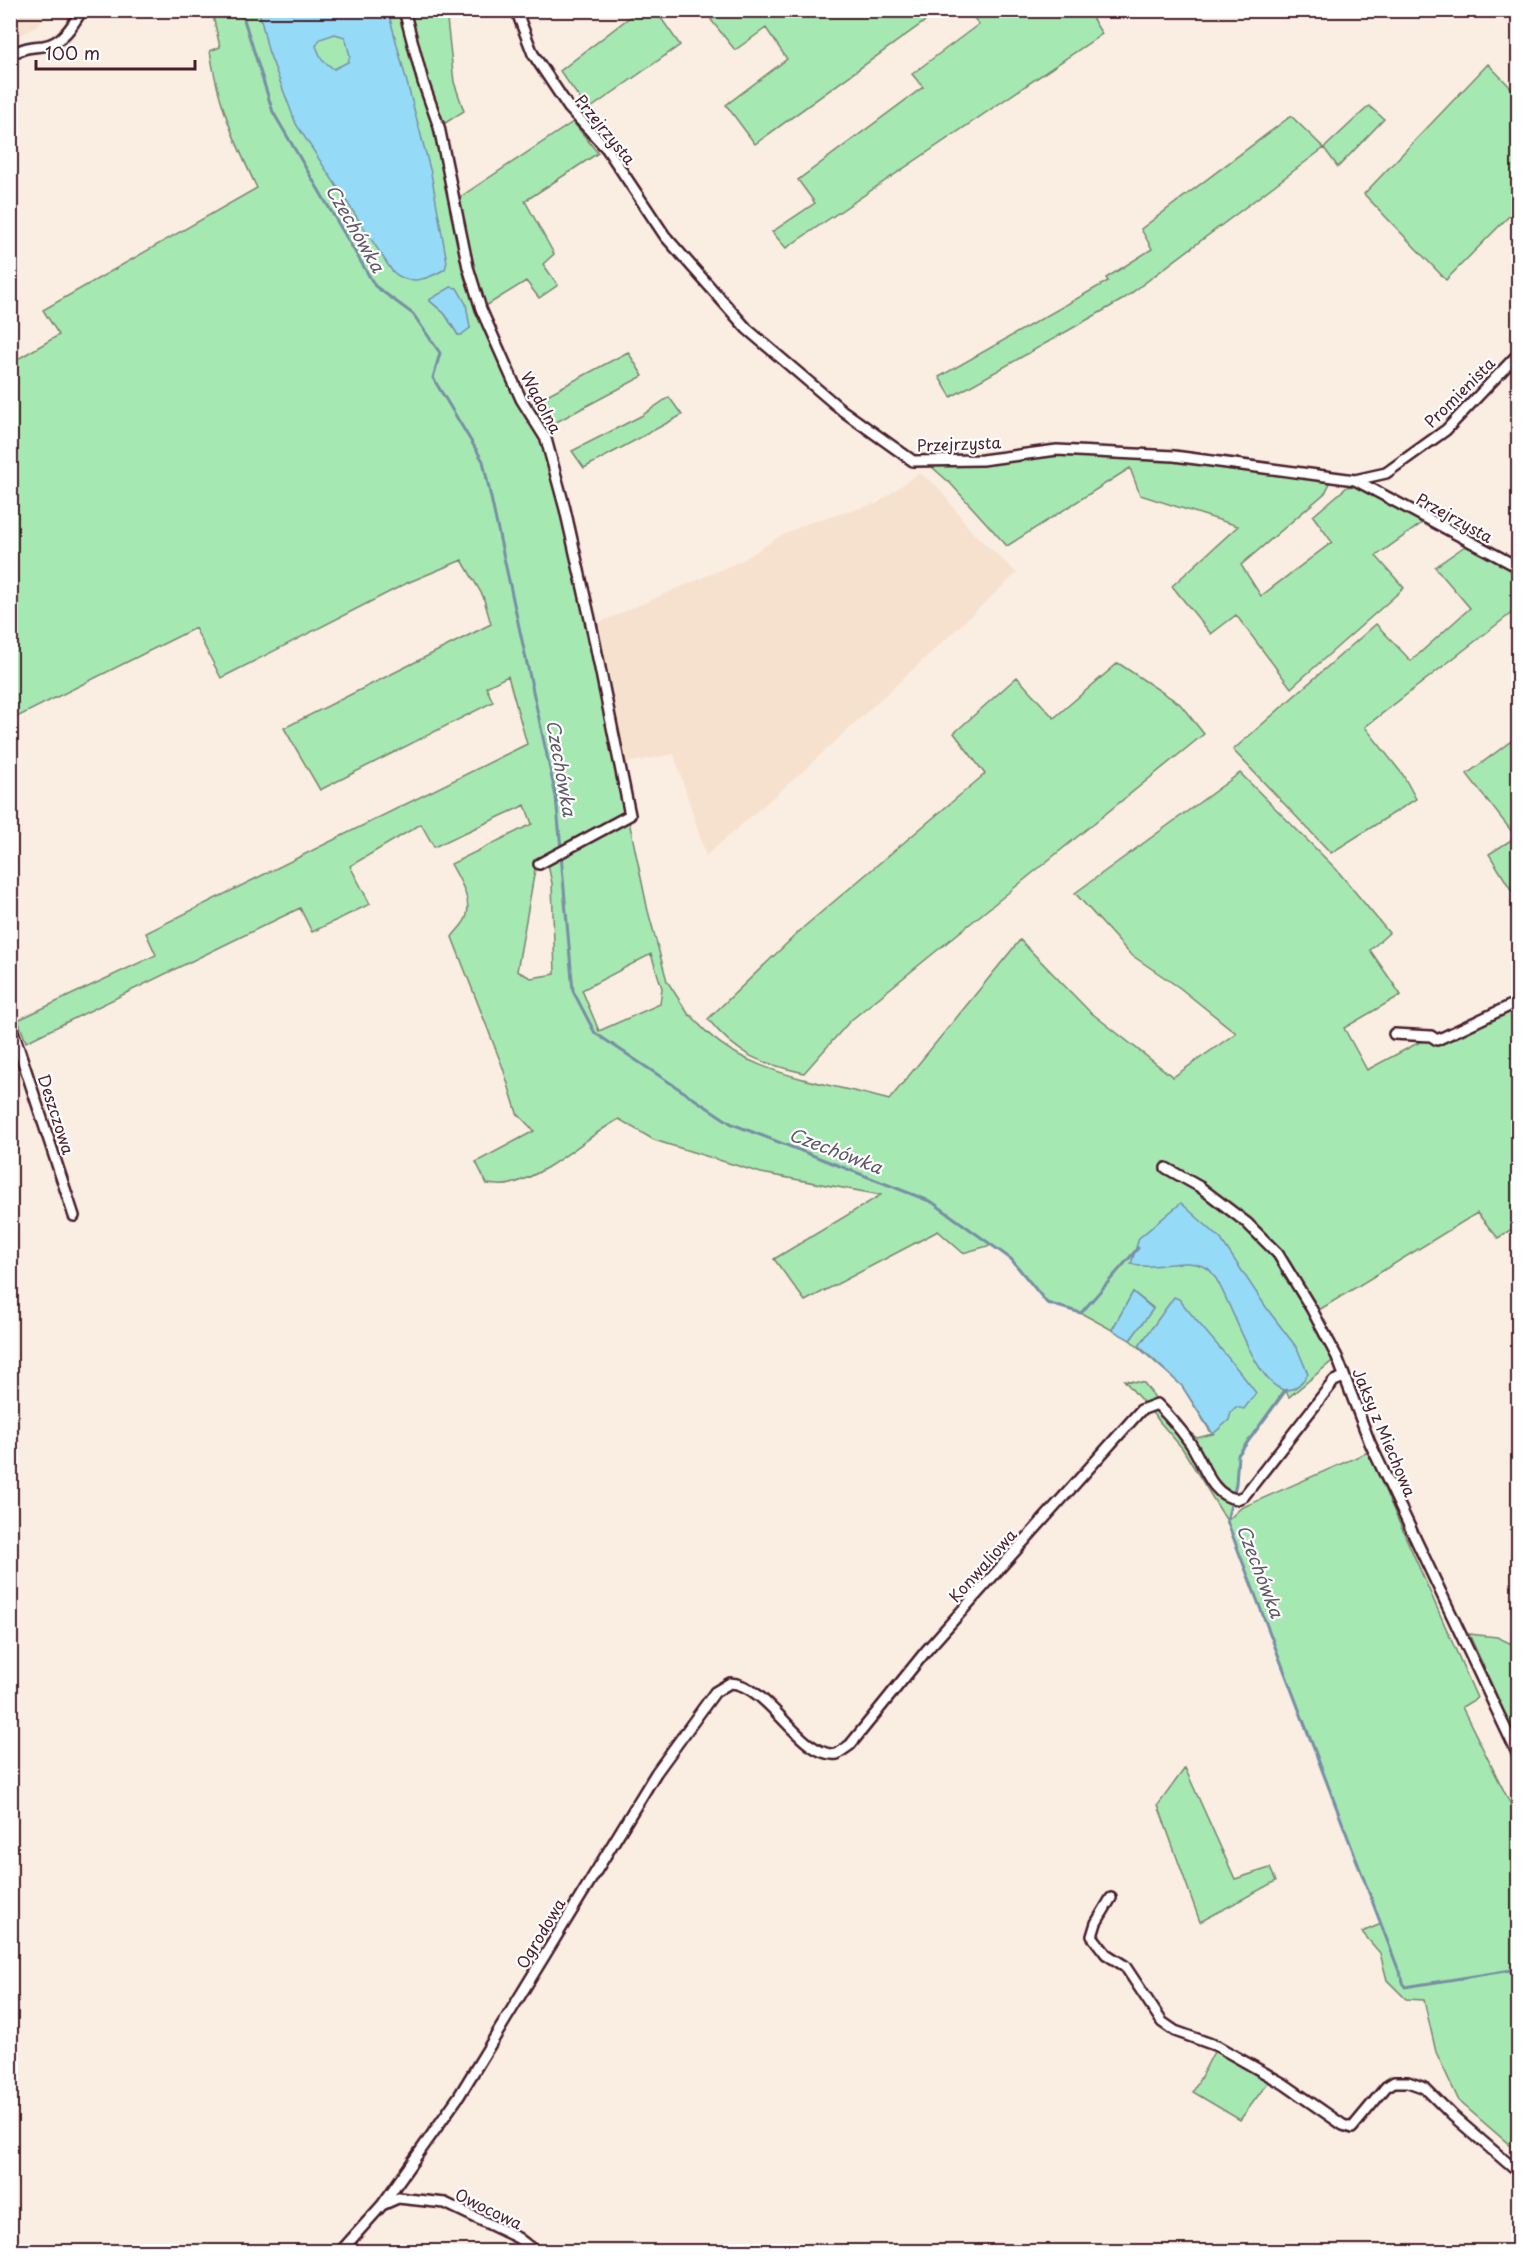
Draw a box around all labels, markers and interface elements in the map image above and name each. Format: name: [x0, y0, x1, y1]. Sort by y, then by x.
scale bar: [36, 33, 195, 71]
text: 100 m: [45, 39, 100, 66]
street label: Przejrzysta: [570, 89, 642, 169]
water label: Czechówka: [320, 179, 393, 278]
street label: Promienista: [1418, 351, 1500, 433]
street label: Wądolna: [516, 367, 568, 437]
street label: Przejrzysta: [916, 430, 1002, 456]
street label: Przejrzysta: [1412, 486, 1498, 548]
water label: Czechówka: [540, 718, 584, 819]
street label: Deszczowa: [33, 1071, 81, 1157]
water label: Czechówka: [786, 1120, 887, 1180]
street label: Jaksy z Miechowa: [1347, 1364, 1423, 1500]
water label: Czechówka: [1231, 1521, 1291, 1622]
street label: Konwaliowa: [942, 1523, 1022, 1607]
street label: Ogrodowa: [510, 1893, 570, 1973]
street label: Owocowa: [451, 2181, 527, 2235]

